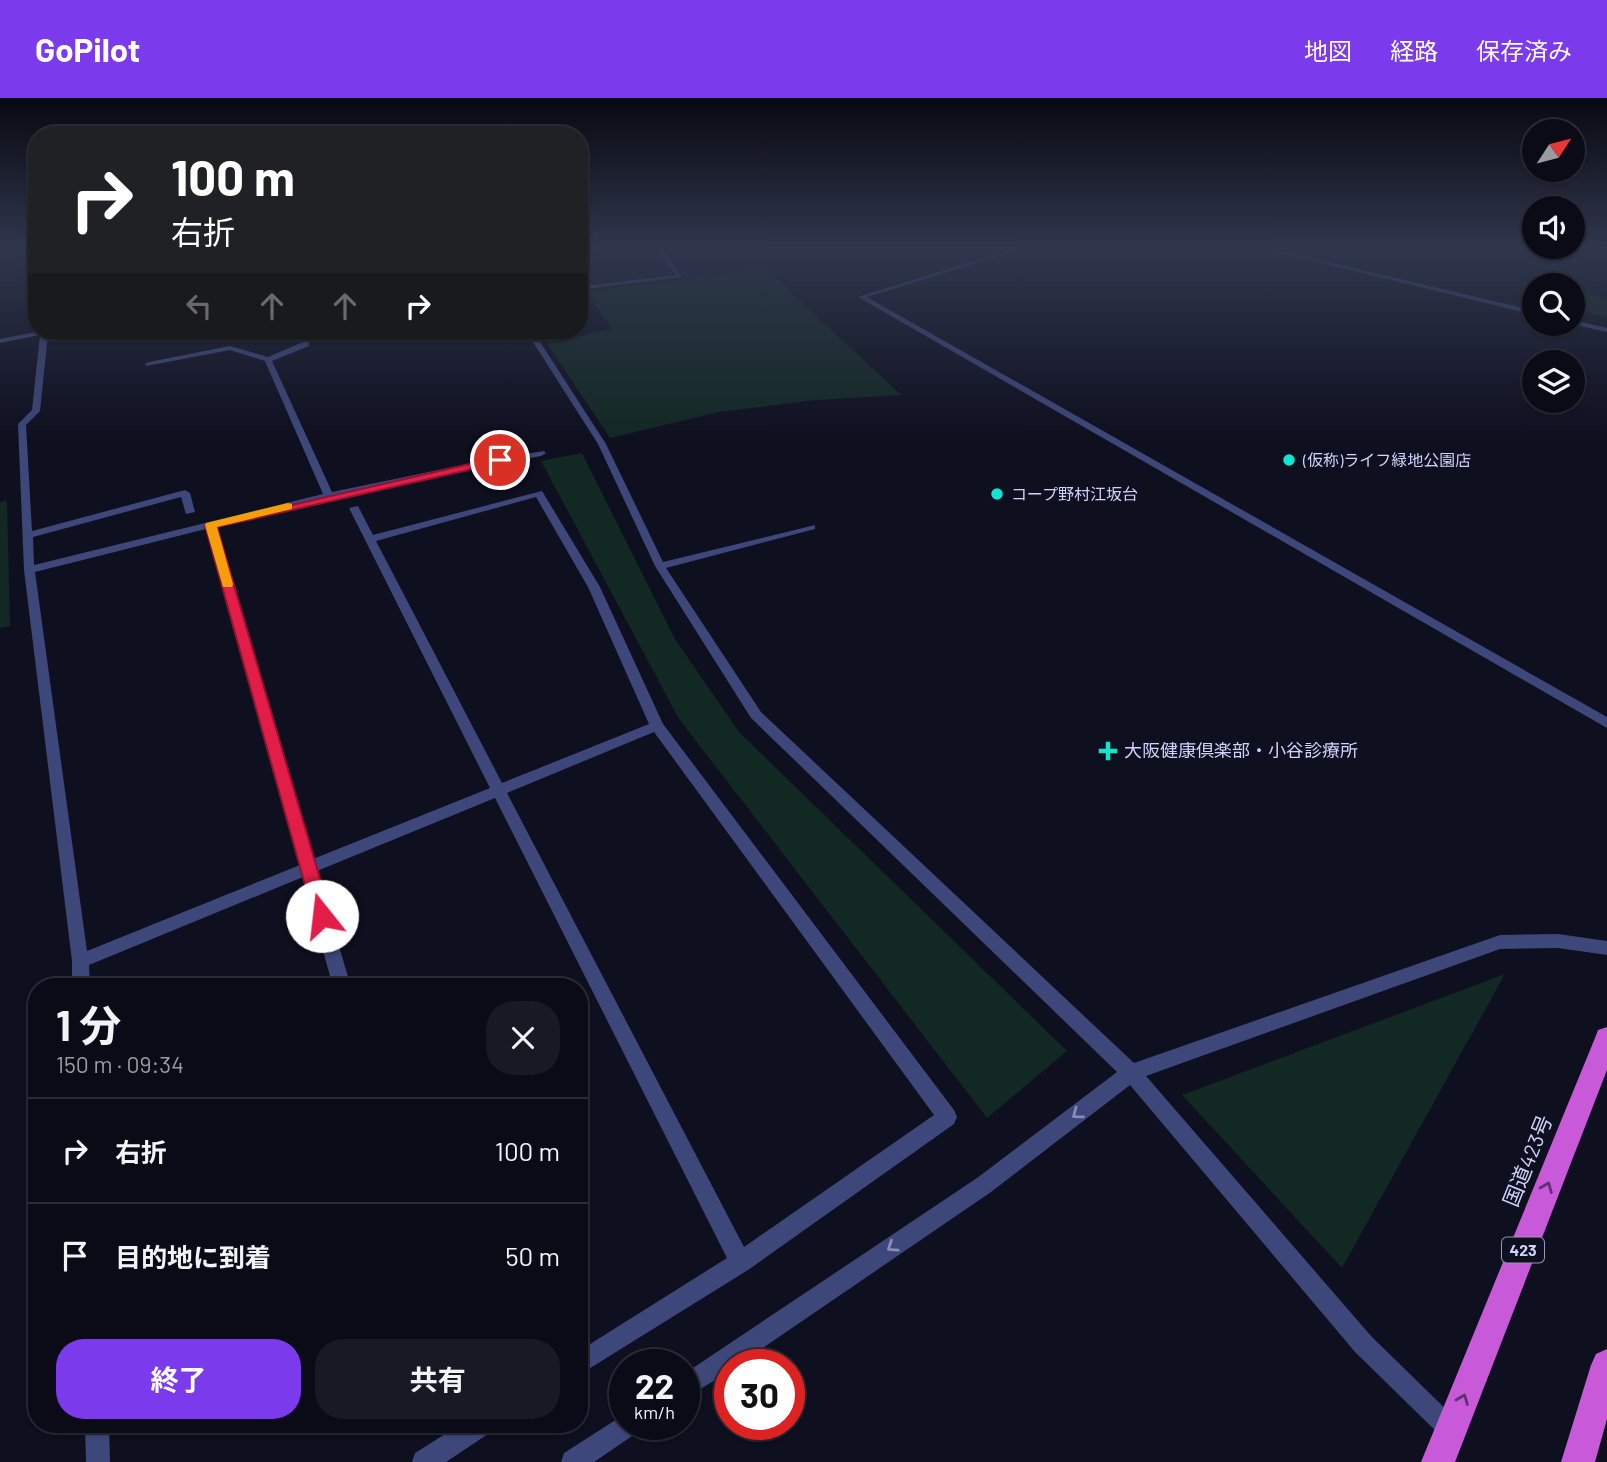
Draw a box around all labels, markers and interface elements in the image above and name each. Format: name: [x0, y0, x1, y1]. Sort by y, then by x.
text: GoPilot: [35, 29, 140, 69]
text: 地図: [1304, 36, 1352, 65]
text: 経路: [1390, 36, 1438, 65]
text: 保存済み: [1476, 36, 1572, 65]
north arrow: [1522, 119, 1586, 182]
map controls: [1522, 119, 1585, 413]
text: 100 m: [171, 147, 295, 206]
icon: right: [56, 154, 147, 245]
button: sound: [1522, 196, 1585, 259]
text: 右折: [171, 212, 235, 250]
button: search: [1522, 273, 1585, 336]
icon: left: [180, 287, 218, 325]
icon: ahead: [253, 287, 291, 325]
icon: ahead: [326, 287, 364, 325]
icon: right: [399, 287, 437, 325]
button: layers: [1522, 350, 1585, 413]
pin: [470, 430, 530, 490]
icon: arrive: [481, 441, 519, 479]
place label: (仮称)ライフ緑地公園店: [1302, 450, 1471, 469]
marker: (仮称)ライフ緑地公園店: [1281, 452, 1297, 468]
place label: コープ野村江坂台: [1011, 484, 1138, 503]
marker: コープ野村江坂台: [989, 486, 1005, 502]
place label: 大阪健康倶楽部・小谷診療所: [1124, 739, 1358, 761]
marker: 大阪健康倶楽部・小谷診療所: [1098, 741, 1118, 761]
position arrow: [285, 879, 359, 953]
text: 1 分: [56, 999, 121, 1049]
button: close: [486, 1001, 560, 1075]
text: 150 m · 09:34: [56, 1050, 184, 1078]
one-way arrow: [1072, 1106, 1084, 1119]
street label: 国道423号: [1497, 1111, 1556, 1210]
icon: right: [56, 1132, 94, 1170]
text: 100 m: [495, 1135, 560, 1166]
text: 右折: [115, 1136, 167, 1167]
one-way arrow: [1539, 1182, 1553, 1194]
icon: arrive: [56, 1237, 94, 1275]
road number: 423: [1502, 1238, 1544, 1262]
one-way arrow: [887, 1239, 900, 1251]
text: 50 m: [505, 1240, 560, 1271]
text: 目的地に到着: [115, 1241, 271, 1272]
button: 終了: [56, 1339, 301, 1419]
button: 共有: [315, 1339, 560, 1419]
speed limit sign: 30: [714, 1349, 805, 1440]
text: 22: [635, 1364, 674, 1406]
one-way arrow: [1455, 1393, 1469, 1405]
text: km/h: [634, 1401, 675, 1423]

